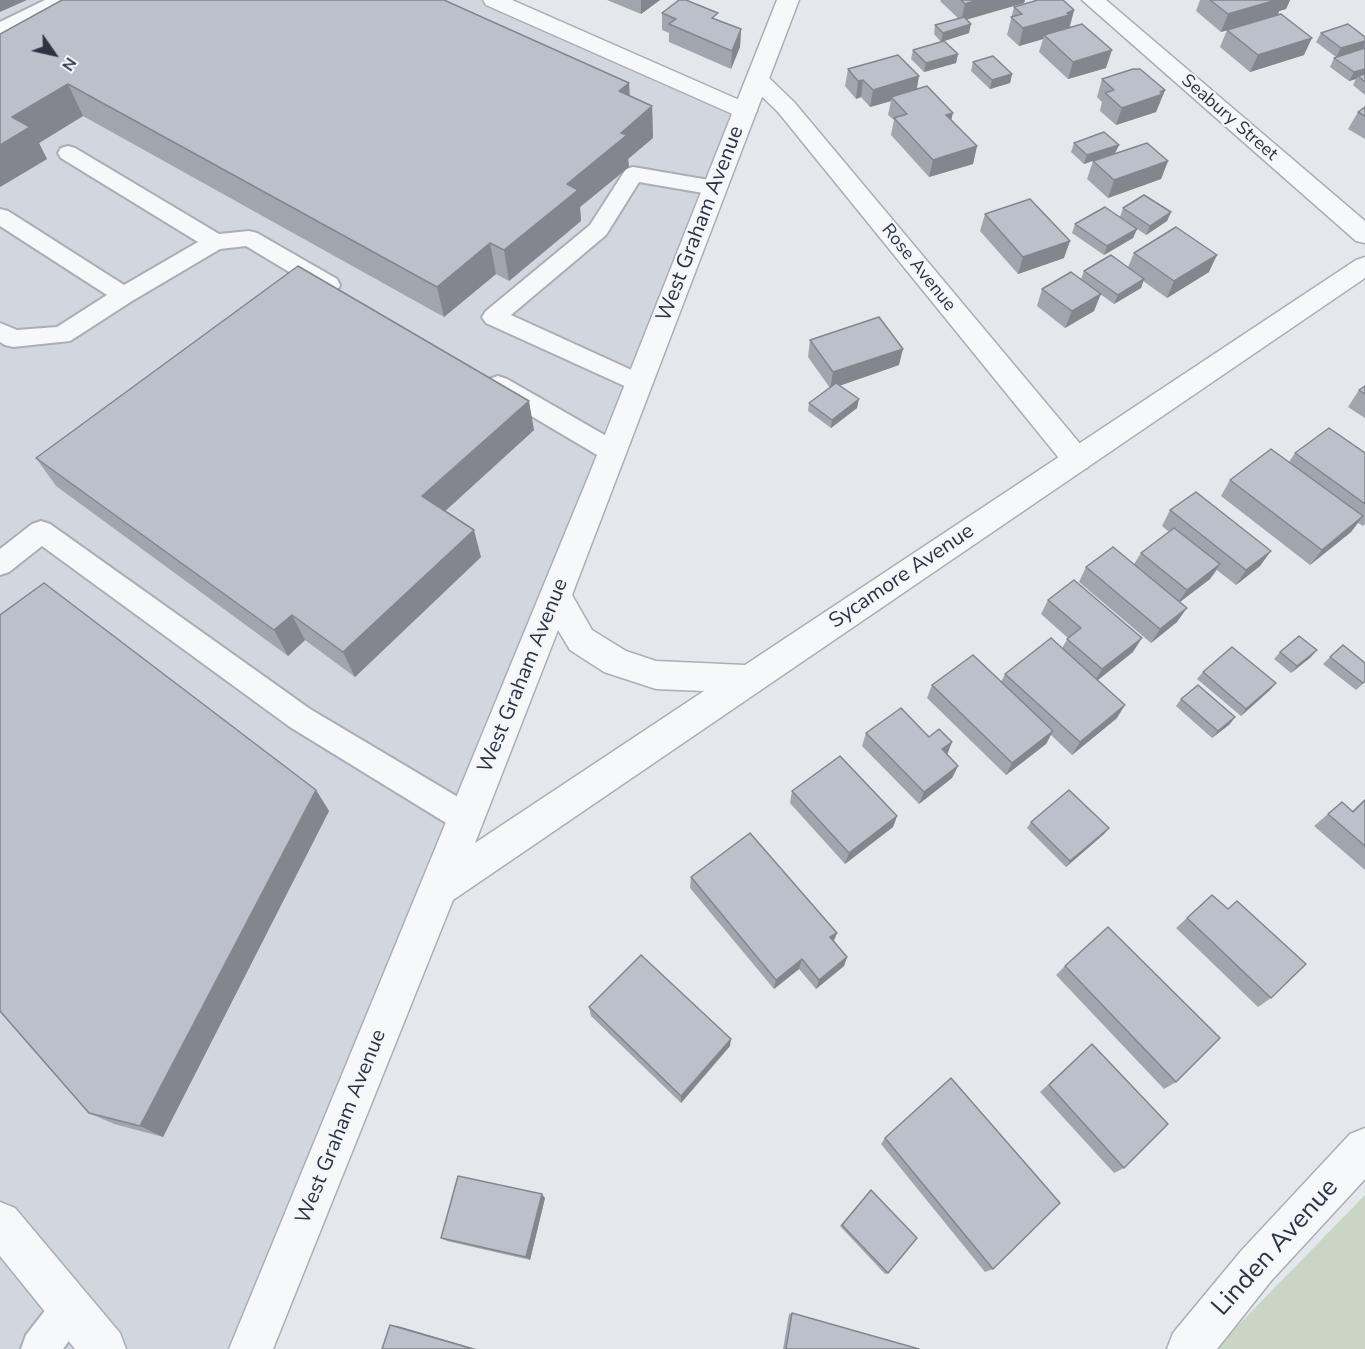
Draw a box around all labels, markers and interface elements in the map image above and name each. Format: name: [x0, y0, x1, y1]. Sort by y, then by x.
north arrow: [24, 24, 84, 84]
text: N: [56, 53, 81, 75]
street label: Seabury Street: [1176, 70, 1282, 166]
street label: West Graham Avenue: [652, 123, 750, 325]
street label: Rose Avenue: [876, 220, 960, 316]
street label: Sycamore Avenue: [825, 519, 979, 635]
street label: West Graham Avenue: [473, 575, 575, 777]
street label: West Graham Avenue: [291, 1026, 393, 1228]
street label: Linden Avenue: [1206, 1173, 1346, 1323]

